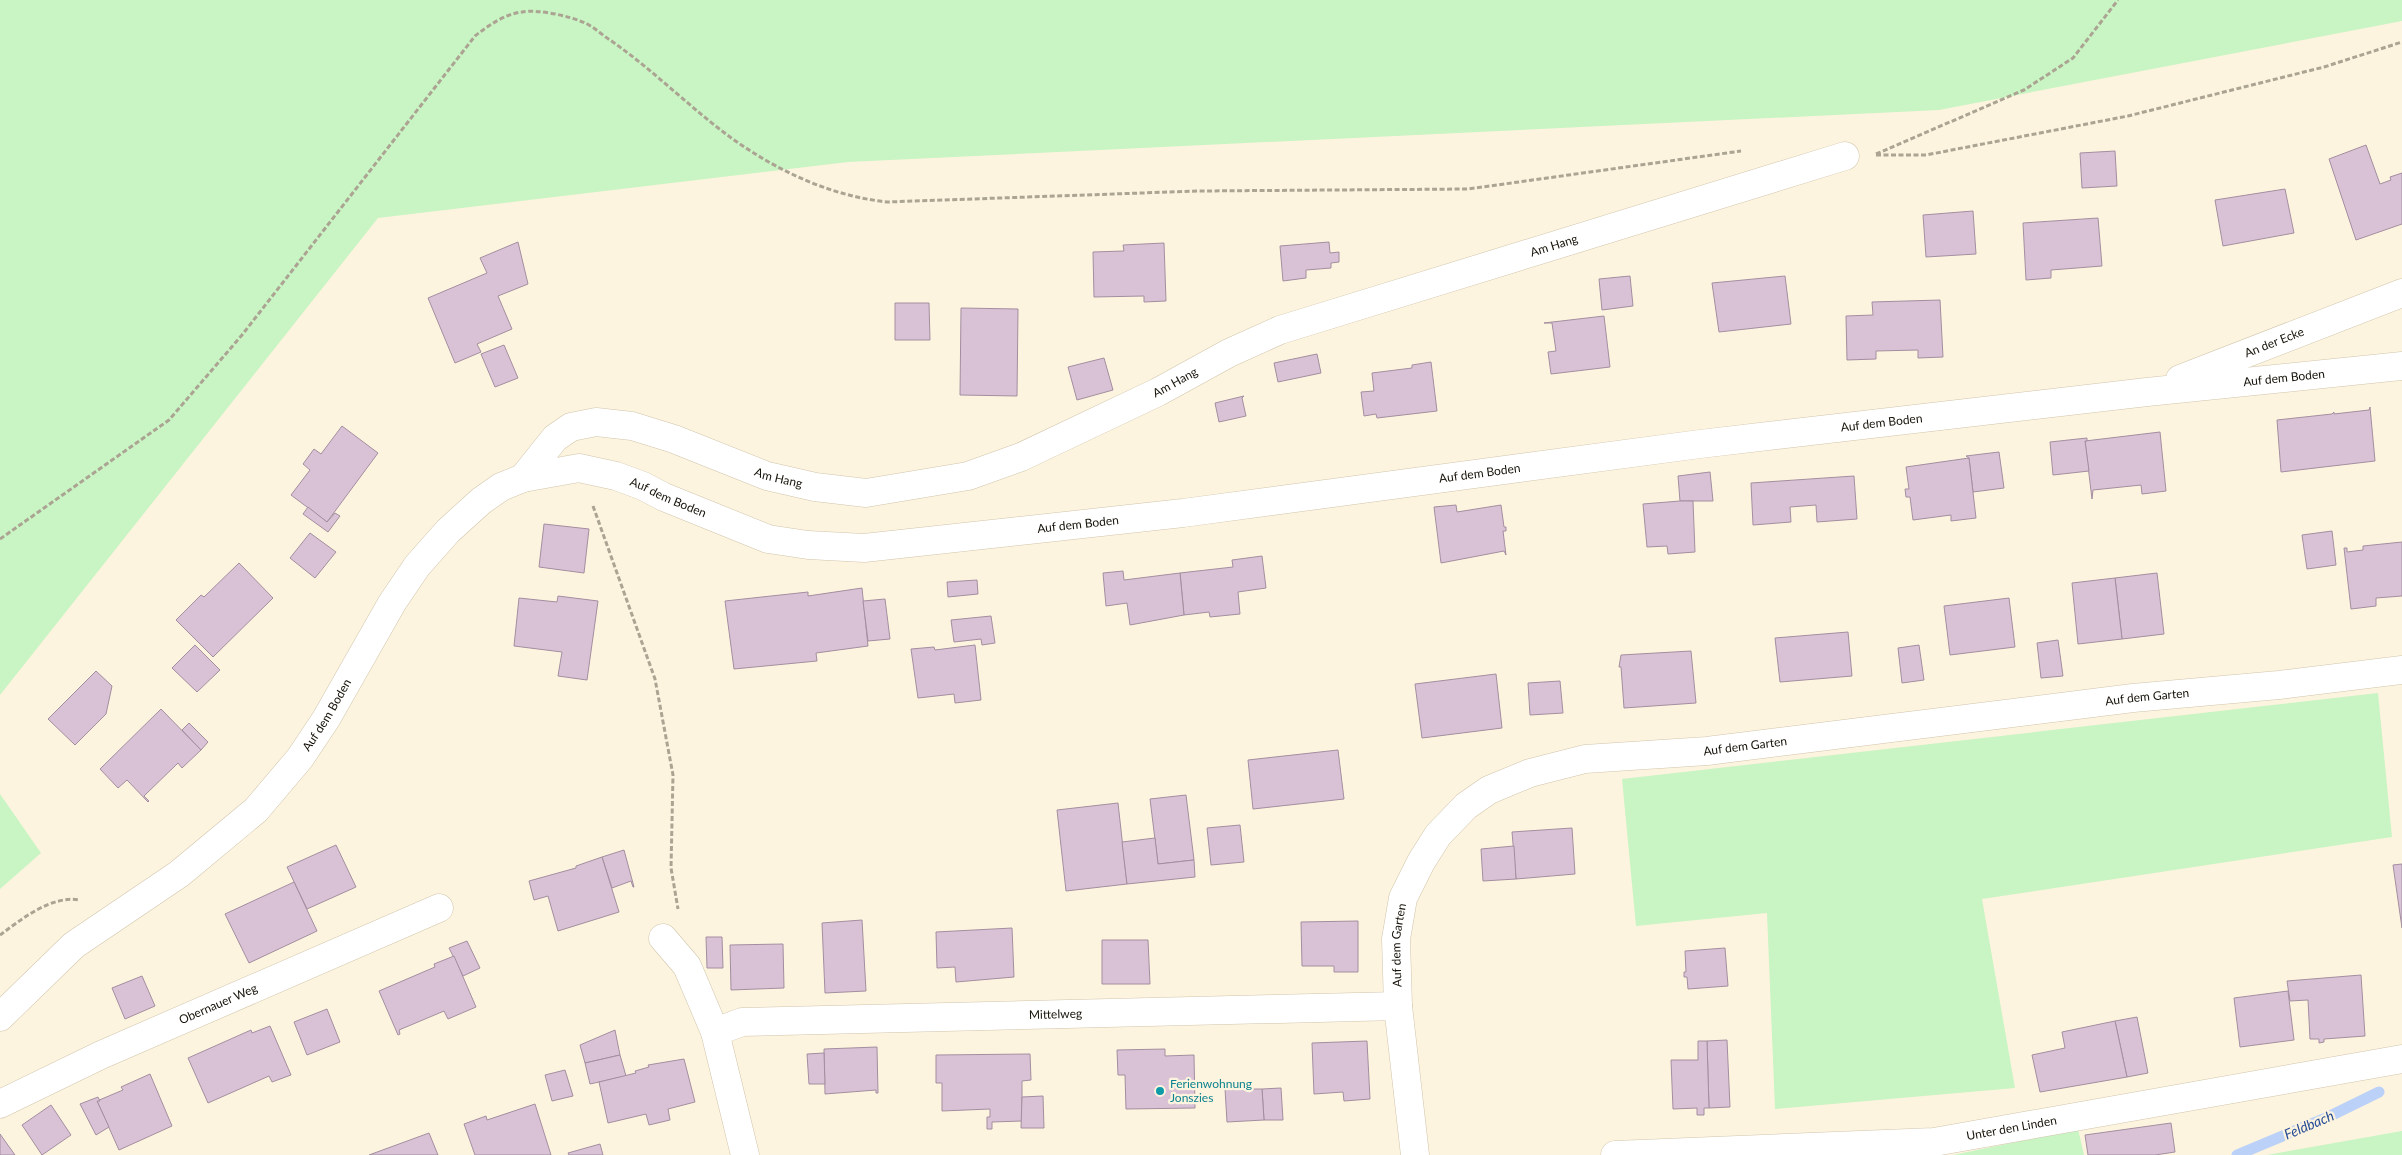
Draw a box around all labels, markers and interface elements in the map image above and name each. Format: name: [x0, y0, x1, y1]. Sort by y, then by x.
street label: Am Hang: [1528, 231, 1579, 260]
street label: An der Ecke: [2242, 324, 2306, 360]
street label: Am Hang: [1150, 364, 1200, 400]
street label: Auf dem Boden: [2242, 366, 2326, 389]
street label: Auf dem Boden: [1840, 410, 1923, 435]
street label: Auf dem Boden: [1438, 460, 1521, 486]
street label: Am Hang: [752, 464, 804, 491]
street label: Auf dem Boden: [628, 474, 709, 520]
street label: Auf dem Boden: [1036, 512, 1120, 536]
street label: Auf dem Boden: [299, 676, 354, 754]
street label: Auf dem Garten: [2104, 685, 2190, 708]
street label: Auf dem Garten: [1702, 733, 1788, 758]
street label: Auf dem Garten: [1388, 902, 1409, 987]
street label: Obernauer Weg: [176, 980, 259, 1027]
street label: Mittelweg: [1029, 1006, 1082, 1022]
place label: Ferienwohnung Jonszies: [1170, 1076, 1252, 1105]
marker: Ferienwohnung Jonszies: [1154, 1085, 1166, 1097]
water label: Feldbach: [2281, 1106, 2336, 1143]
street label: Unter den Linden: [1965, 1112, 2058, 1143]

